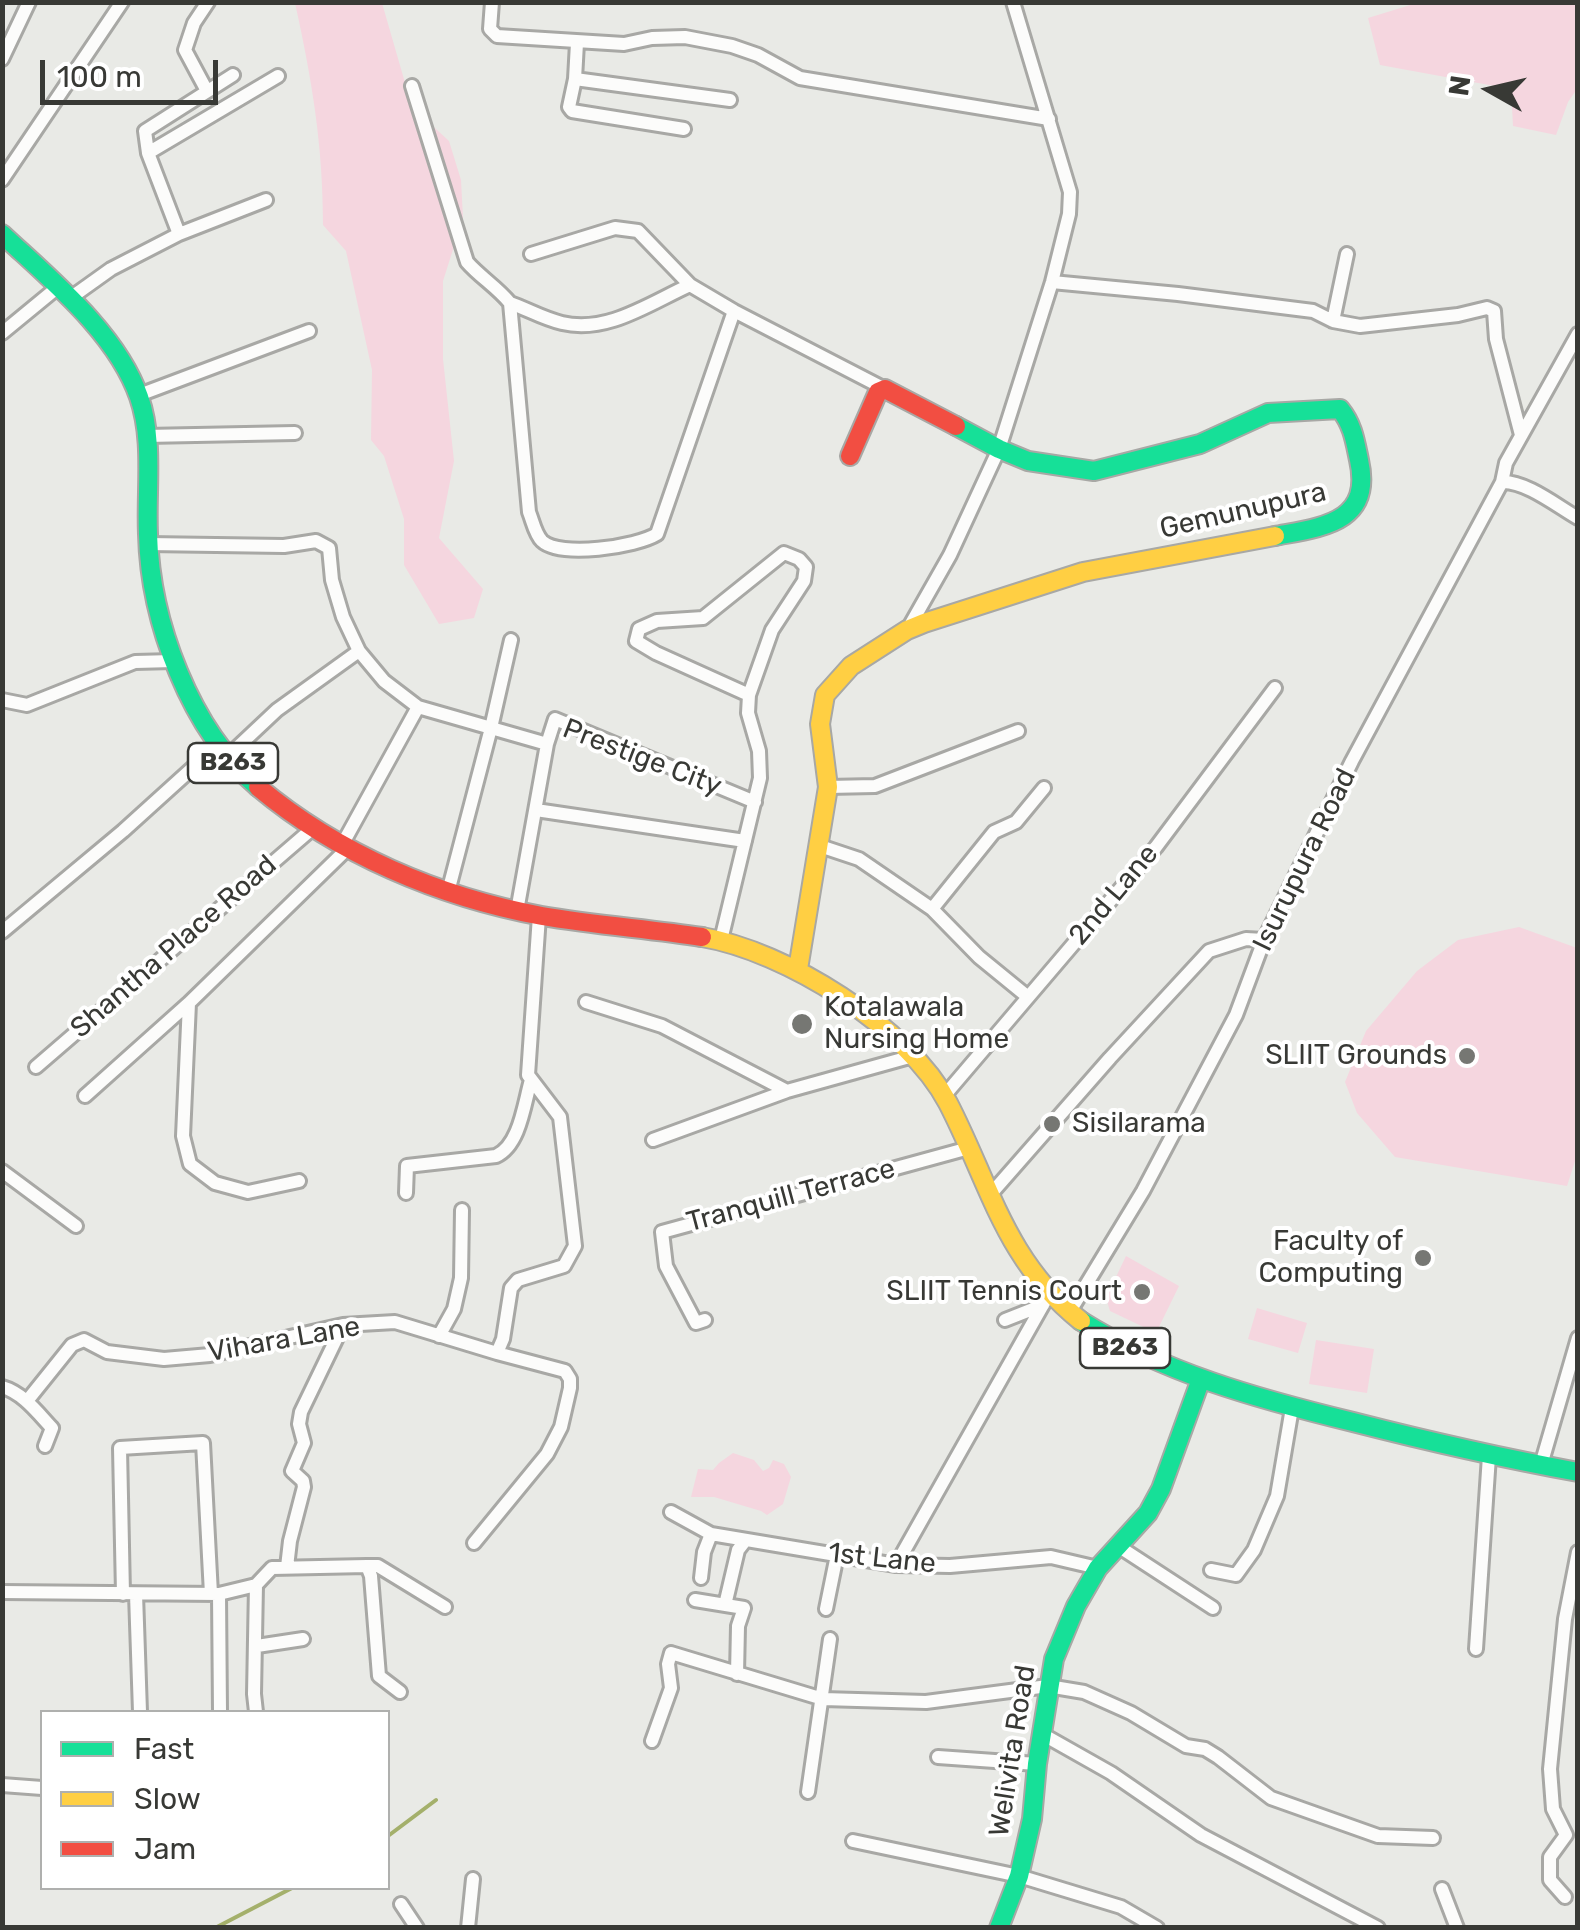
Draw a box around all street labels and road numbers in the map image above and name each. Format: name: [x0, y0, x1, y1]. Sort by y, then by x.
street label: Gemunupura: [1157, 476, 1329, 546]
street label: Prestige City: [558, 712, 726, 804]
road number: B263: [188, 743, 278, 783]
street label: Isurupura Road: [1246, 763, 1364, 957]
street label: 2nd Lane: [1062, 838, 1166, 952]
street label: Shantha Place Road: [64, 849, 284, 1045]
street label: Tranquill Terrace: [683, 1152, 899, 1240]
street label: Vihara Lane: [205, 1310, 363, 1370]
road number: B263: [1080, 1328, 1170, 1368]
street label: 1st Lane: [827, 1537, 937, 1581]
street label: Welivita Road: [983, 1663, 1043, 1839]

